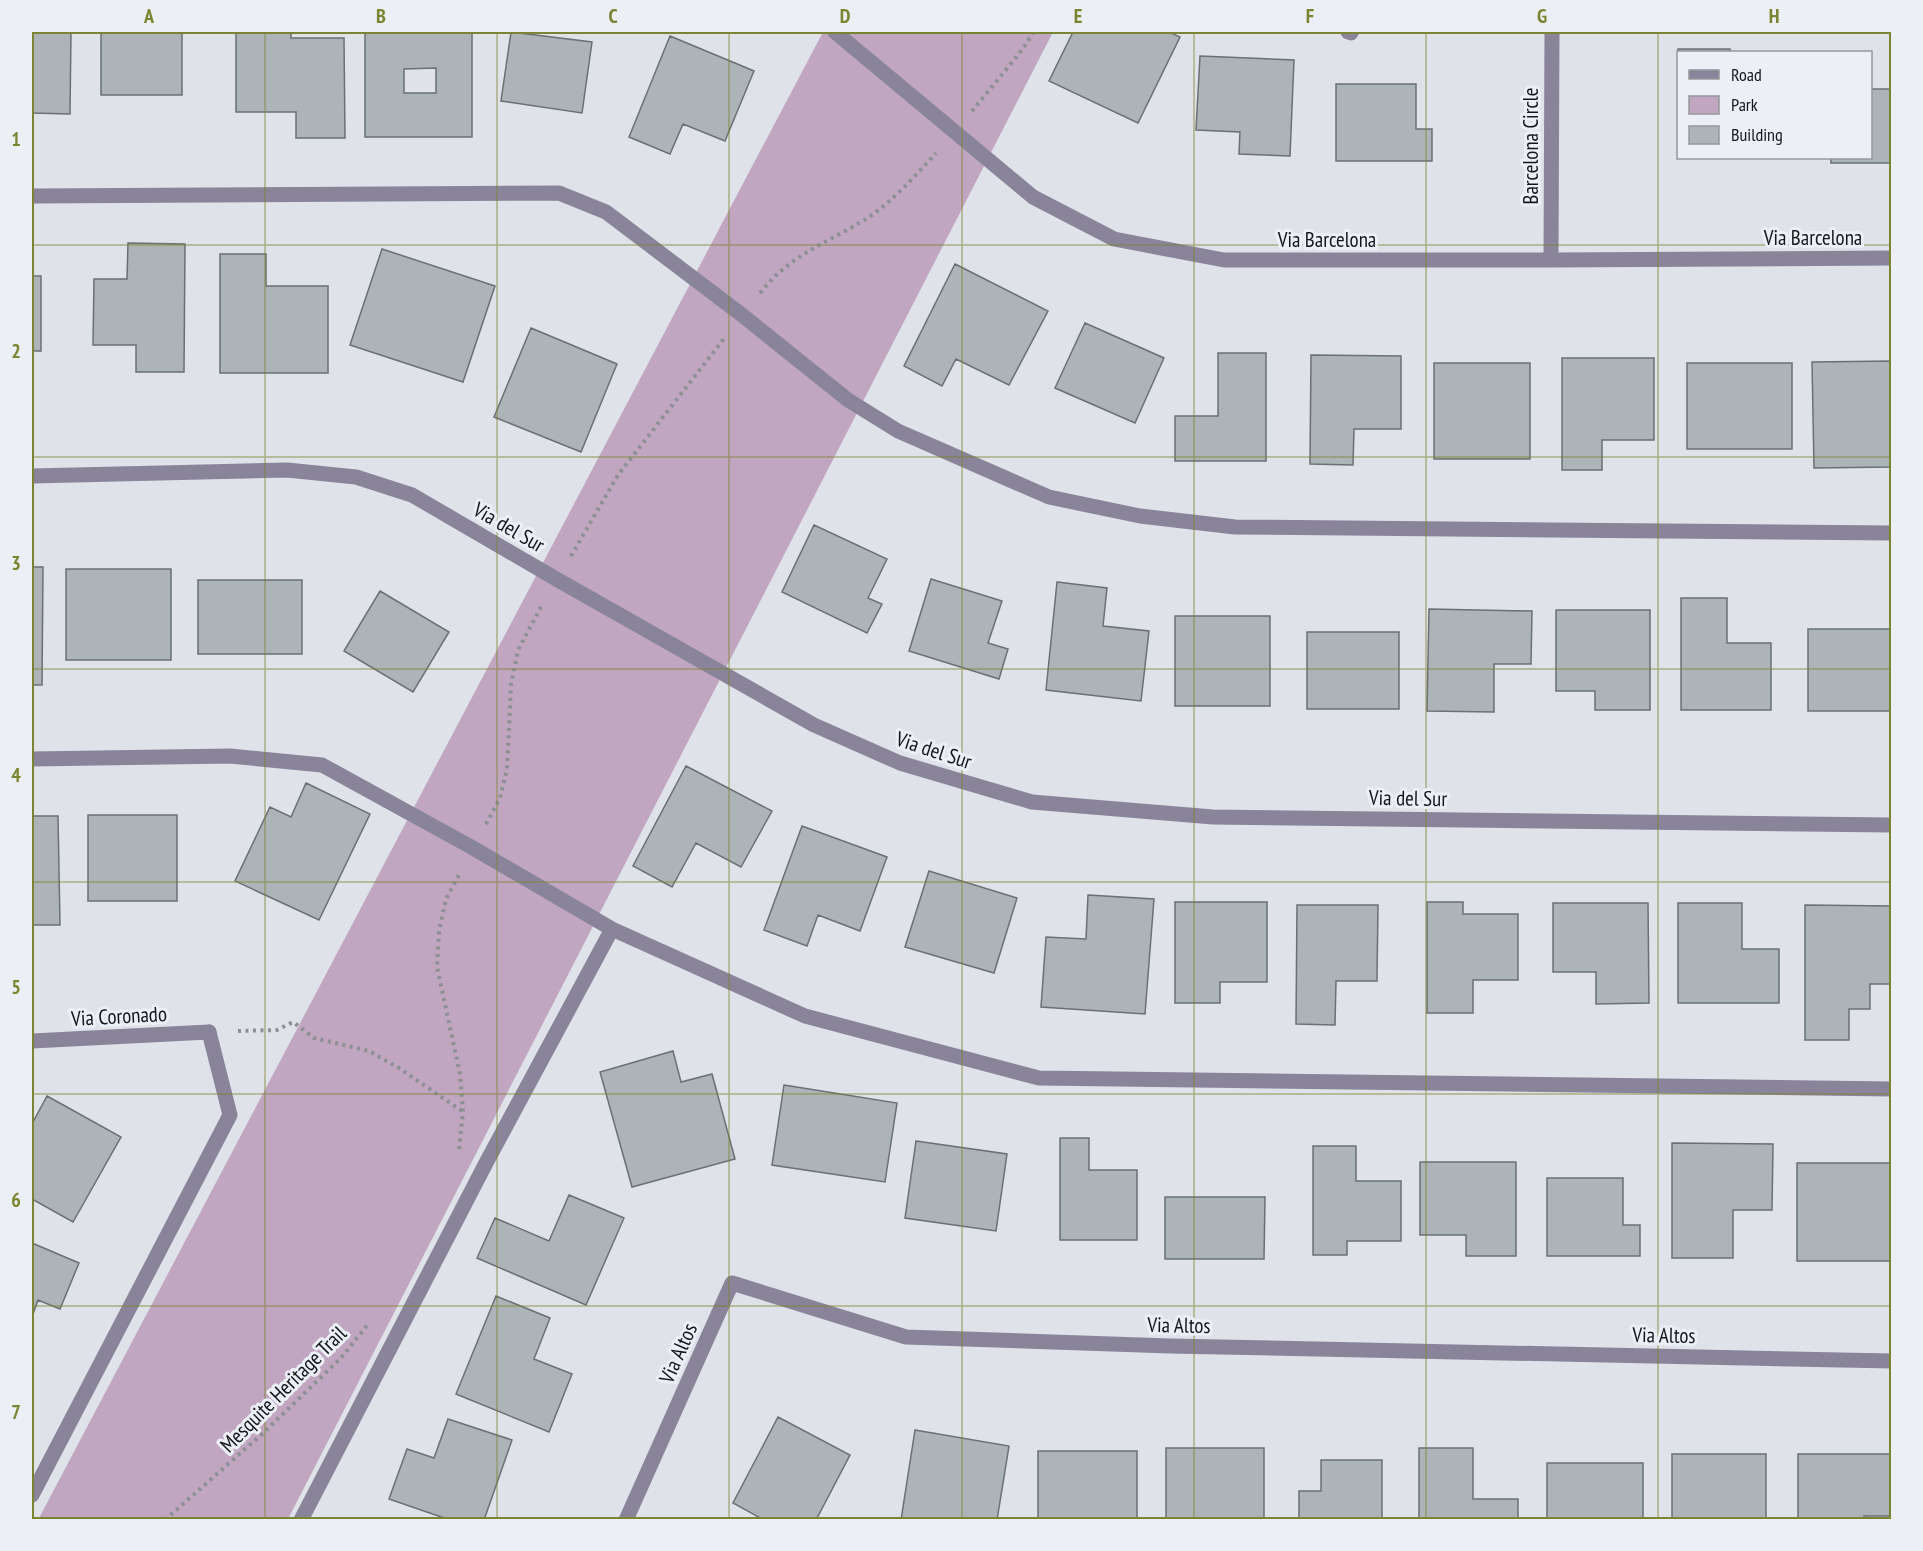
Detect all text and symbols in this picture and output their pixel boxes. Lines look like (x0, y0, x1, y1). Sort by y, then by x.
text: A (143, 3, 155, 29)
text: B (376, 3, 386, 29)
text: C (608, 3, 618, 29)
text: D (840, 3, 851, 29)
text: E (1074, 3, 1082, 29)
text: F (1306, 3, 1314, 29)
text: G (1537, 3, 1547, 29)
text: H (1769, 3, 1779, 29)
legend (1677, 51, 1872, 159)
text: Road (1731, 63, 1762, 86)
street label: Barcelona Circle (1517, 88, 1544, 204)
text: Park (1731, 93, 1758, 116)
text: Building (1731, 123, 1783, 146)
text: 1 (11, 126, 21, 152)
street label: Via Barcelona (1763, 224, 1862, 251)
street label: Via Barcelona (1277, 226, 1376, 253)
text: 2 (11, 338, 21, 364)
street label: Via del Sur (468, 495, 550, 558)
text: 3 (11, 550, 21, 576)
street label: Via del Sur (892, 725, 976, 775)
text: 4 (11, 762, 21, 788)
street label: Via del Sur (1368, 784, 1448, 812)
text: 5 (11, 974, 21, 1000)
street label: Via Coronado (69, 1000, 168, 1032)
text: 6 (11, 1187, 21, 1213)
street label: Via Altos (1146, 1311, 1211, 1339)
street label: Via Altos (652, 1319, 703, 1388)
street label: Mesquite Heritage Trail (214, 1320, 352, 1458)
street label: Via Altos (1631, 1321, 1696, 1349)
text: 7 (11, 1399, 21, 1425)

